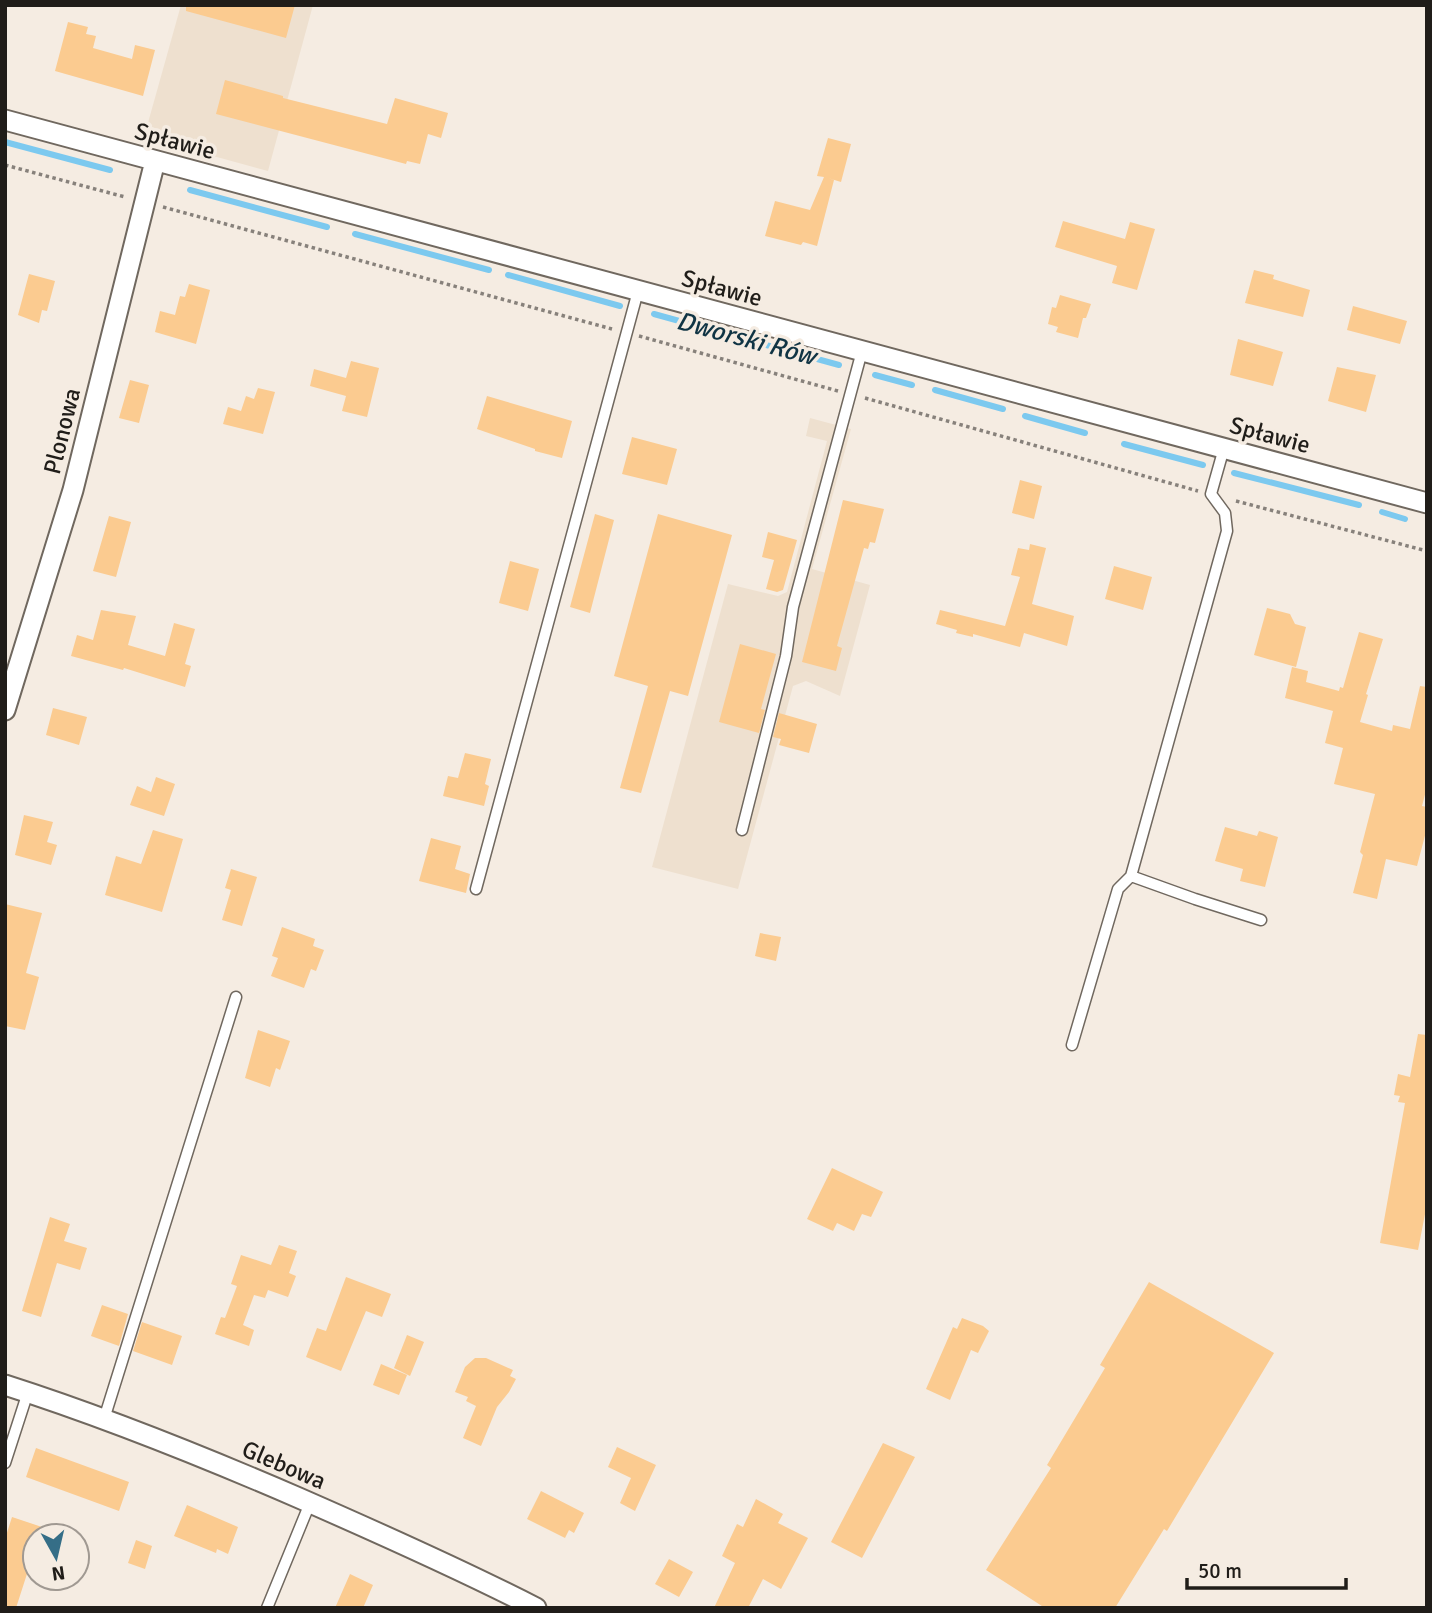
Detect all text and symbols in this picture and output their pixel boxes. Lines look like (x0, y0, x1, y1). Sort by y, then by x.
street label: Spławie (131, 116, 219, 166)
street label: Spławie (678, 263, 766, 313)
water label: Dworski Rów (673, 305, 822, 374)
street label: Plonowa (37, 385, 87, 477)
street label: Spławie (1226, 410, 1314, 460)
street label: Glebowa (237, 1434, 331, 1496)
north arrow (21, 1522, 91, 1592)
scale bar (1187, 1546, 1346, 1590)
text: 50 m (1198, 1558, 1242, 1584)
text: N (50, 1560, 66, 1586)

